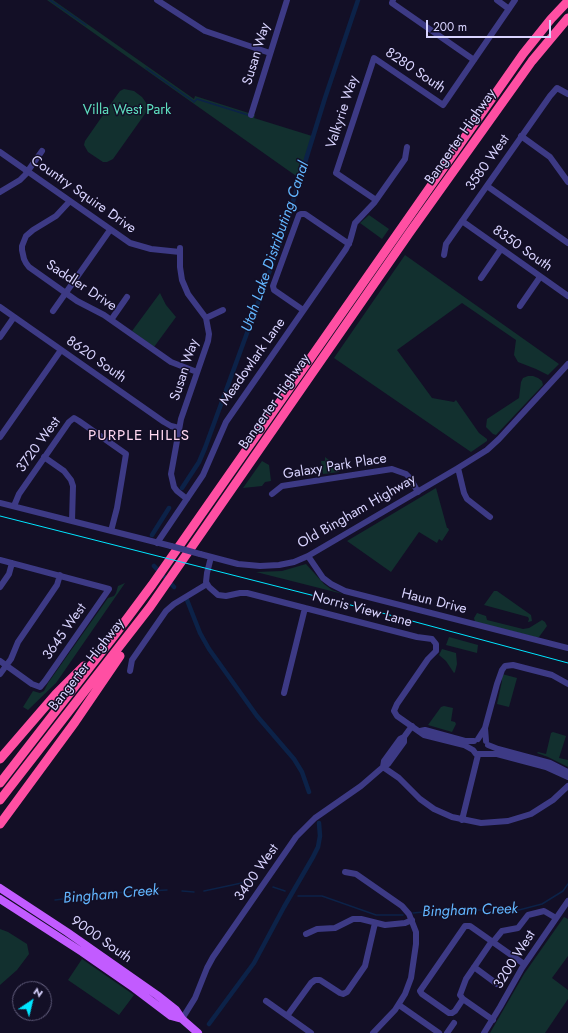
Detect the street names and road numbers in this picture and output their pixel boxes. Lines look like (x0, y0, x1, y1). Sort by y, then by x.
street label: Susan Way (240, 21, 274, 87)
street label: 8280 South (382, 45, 448, 97)
street label: Valkyrie Way (323, 74, 363, 150)
street label: Bangerter Highway (422, 86, 500, 188)
street label: 3580 West (463, 132, 513, 194)
street label: Country Squire Drive (27, 152, 139, 238)
street label: 8350 South (489, 222, 555, 276)
street label: Saddler Drive (42, 257, 120, 315)
street label: Meadowlark Lane (217, 315, 289, 409)
street label: 8620 South (63, 333, 129, 387)
street label: Susan Way (167, 337, 203, 403)
street label: Bangerter Highway (236, 351, 314, 453)
street label: 3720 West (13, 414, 65, 476)
street label: Galaxy Park Place (282, 451, 388, 483)
street label: Old Bingham Highway (295, 471, 419, 553)
street label: Haun Drive (400, 586, 468, 618)
street label: Norris View Lane (310, 589, 414, 631)
street label: 3645 West (40, 601, 90, 663)
street label: Bangerter Highway (46, 615, 128, 715)
street label: 3400 West (231, 841, 283, 905)
street label: 9000 South (67, 913, 135, 967)
street label: 3200 West (491, 928, 539, 992)

